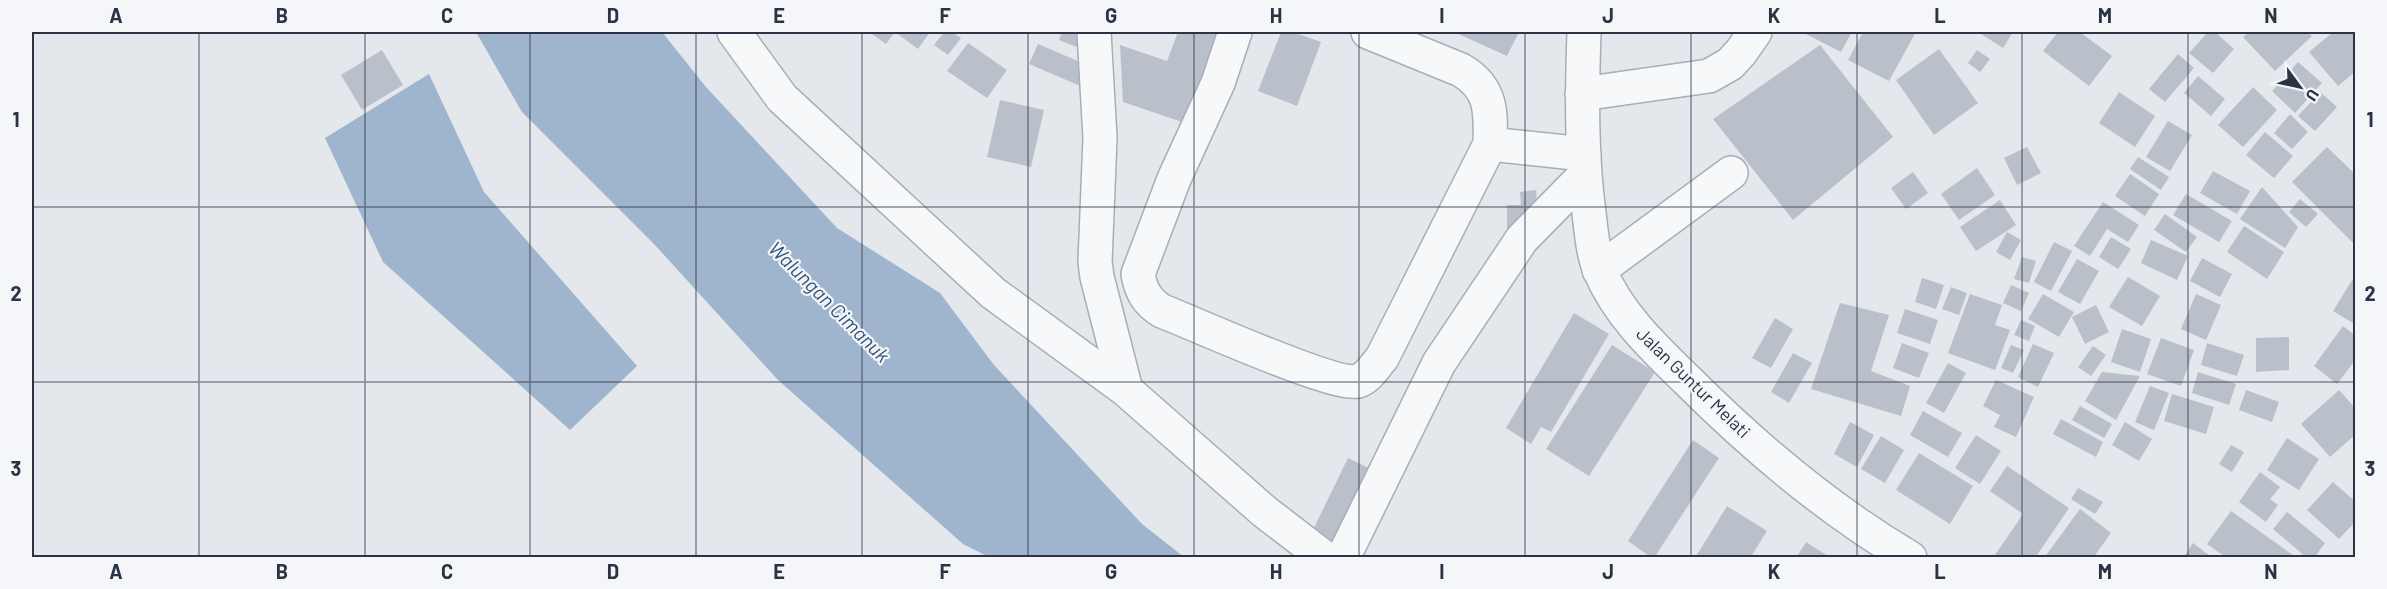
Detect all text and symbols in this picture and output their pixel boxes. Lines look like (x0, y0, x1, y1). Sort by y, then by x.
text: A (109, 3, 123, 27)
text: B (276, 3, 288, 27)
text: C (441, 3, 453, 27)
text: D (607, 3, 619, 27)
text: E (773, 3, 785, 27)
text: F (939, 3, 951, 27)
text: G (1105, 3, 1117, 27)
text: H (1270, 3, 1282, 27)
text: I (1439, 3, 1445, 27)
text: J (1602, 3, 1614, 27)
text: K (1768, 3, 1781, 27)
text: L (1934, 3, 1946, 27)
text: M (2098, 3, 2112, 27)
text: N (2264, 3, 2278, 27)
north arrow (2270, 57, 2330, 117)
text: U (2302, 86, 2324, 105)
text: 1 (12, 107, 20, 131)
text: 1 (2366, 107, 2374, 131)
water label: Walungan Cimanuk (764, 236, 895, 367)
text: 2 (10, 281, 22, 305)
text: 2 (2364, 281, 2376, 305)
street label: Jalan Guntur Melati (1632, 322, 1755, 442)
text: 3 (11, 456, 21, 480)
text: 3 (2365, 456, 2375, 480)
text: A (109, 559, 123, 583)
text: B (276, 559, 288, 583)
text: C (441, 559, 453, 583)
text: D (607, 559, 619, 583)
text: E (773, 559, 785, 583)
text: F (939, 559, 951, 583)
text: G (1105, 559, 1117, 583)
text: H (1270, 559, 1282, 583)
text: I (1439, 559, 1445, 583)
text: J (1602, 559, 1614, 583)
text: K (1768, 559, 1781, 583)
text: L (1934, 559, 1946, 583)
text: M (2098, 559, 2112, 583)
text: N (2264, 559, 2278, 583)

